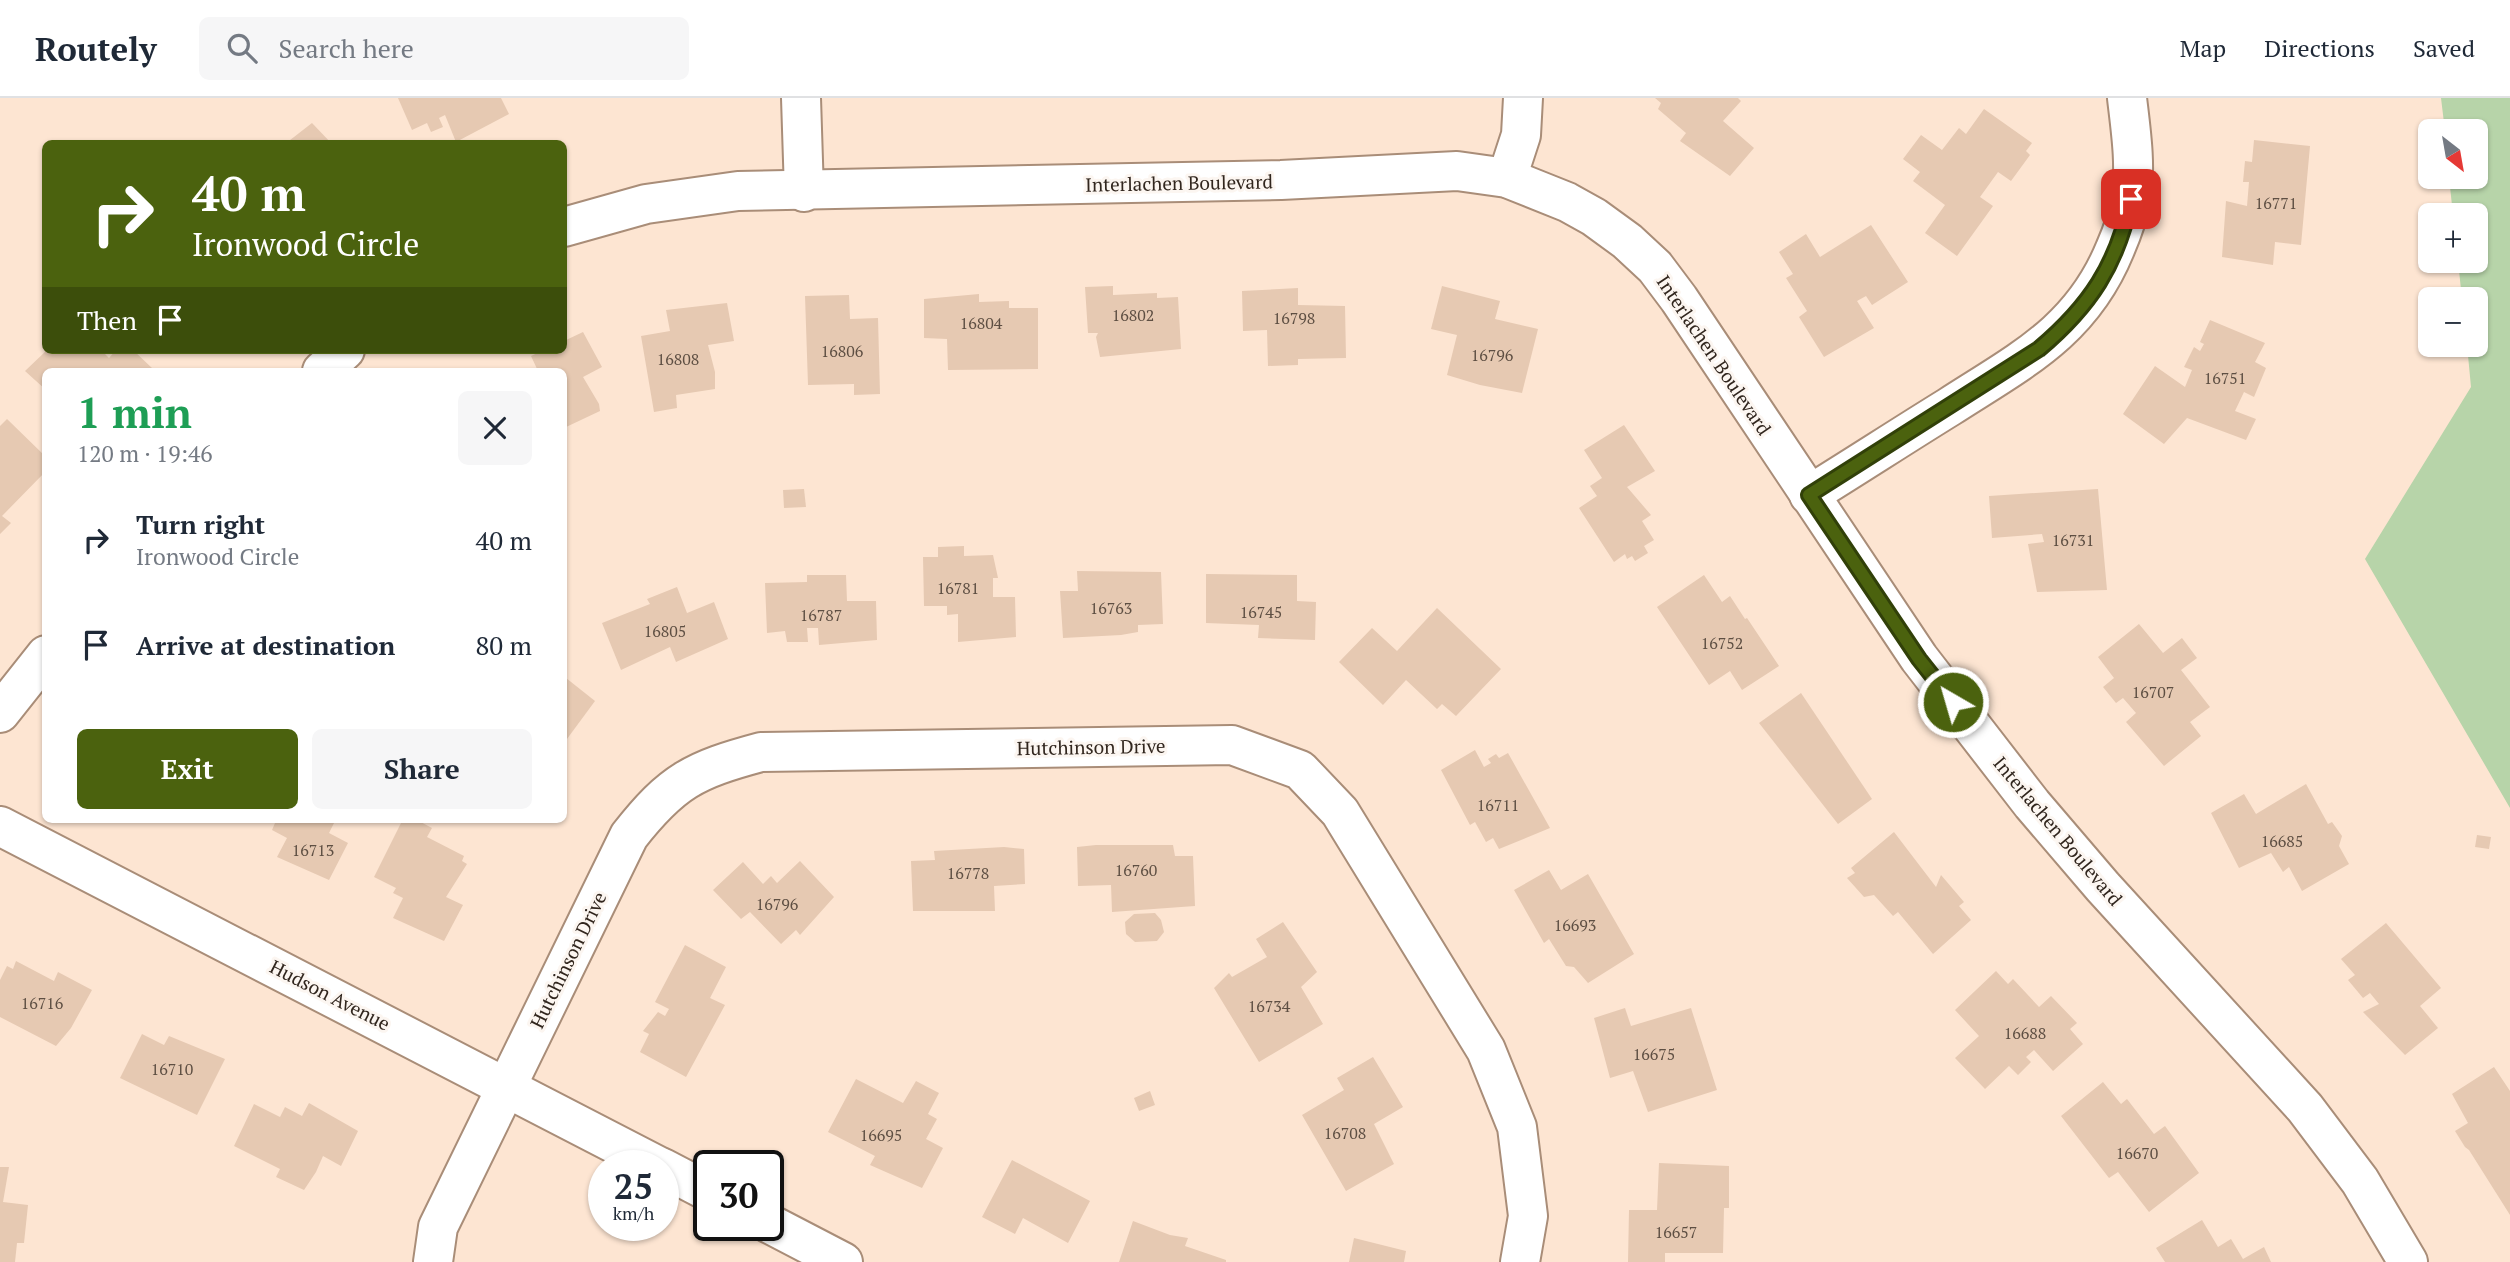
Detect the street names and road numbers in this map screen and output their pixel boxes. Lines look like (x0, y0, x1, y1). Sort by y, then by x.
street label: Interlachen Boulevard (1085, 168, 1274, 197)
street label: Interlachen Boulevard (1652, 270, 1778, 440)
street label: Hutchinson Drive (1016, 733, 1166, 760)
street label: Interlachen Boulevard (1988, 751, 2129, 911)
street label: Hutchinson Drive (524, 887, 611, 1032)
street label: Hudson Avenue (266, 954, 395, 1036)

